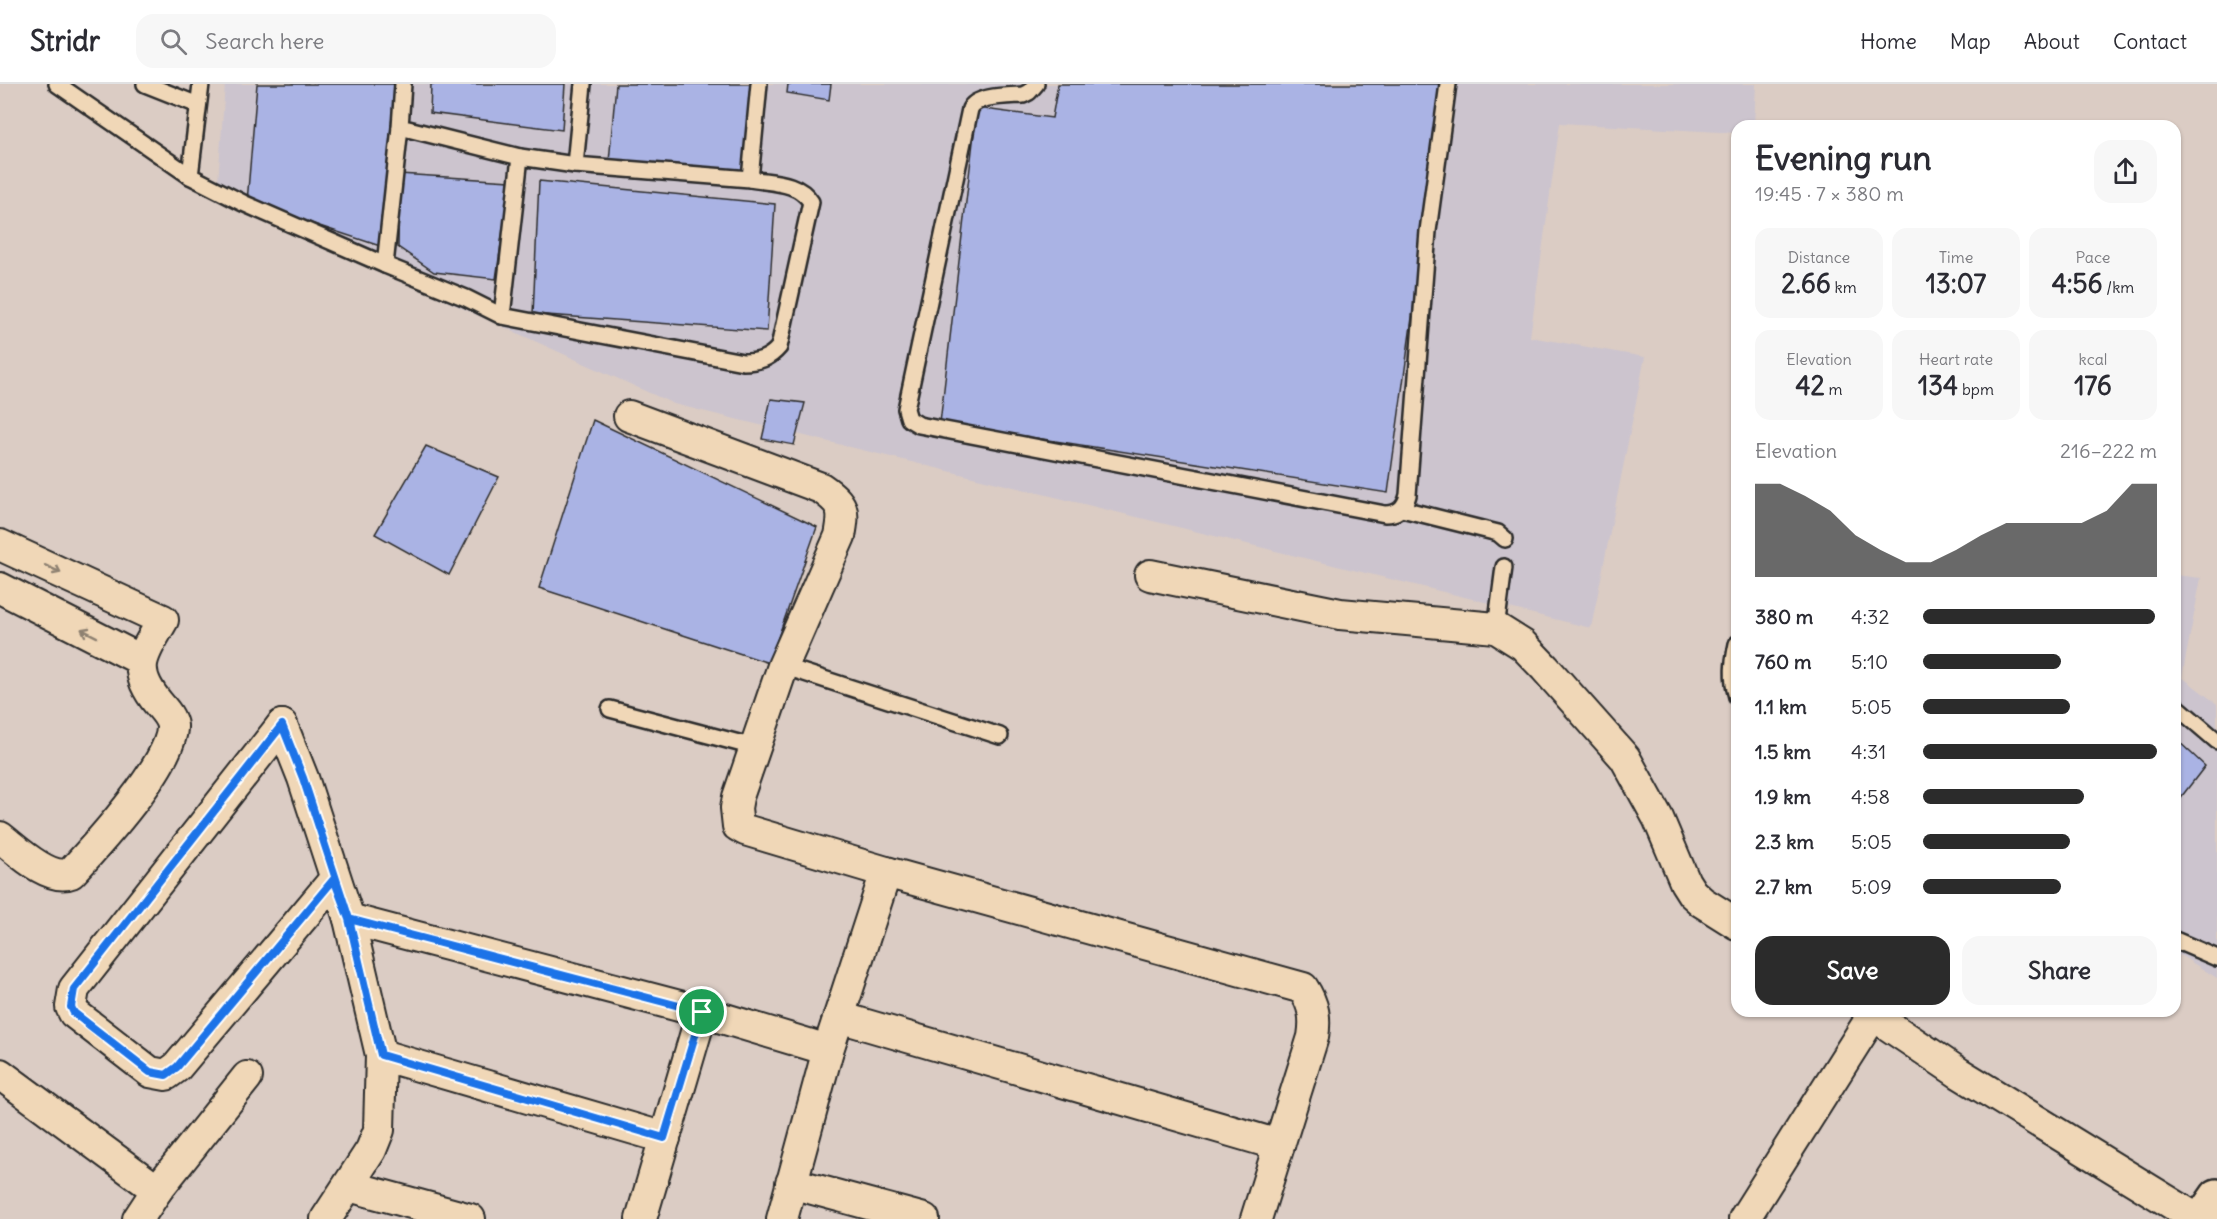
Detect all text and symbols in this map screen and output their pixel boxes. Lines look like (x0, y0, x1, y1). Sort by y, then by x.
search box (136, 14, 556, 68)
text: Stridr (30, 23, 100, 59)
icon: search (157, 25, 190, 58)
text: Search here (205, 27, 324, 55)
text: Home (1860, 28, 1917, 55)
text: Map (1950, 28, 1991, 55)
text: About (2024, 28, 2080, 55)
text: Contact (2113, 28, 2187, 55)
text: Evening run (1755, 137, 1931, 179)
button: share (2094, 140, 2157, 203)
text: 19:45 · 7 × 380 m (1755, 181, 1904, 206)
text: Distance (1788, 247, 1850, 267)
text: Time (1939, 247, 1973, 267)
text: Pace (2076, 247, 2110, 267)
text: 2.66 (1781, 267, 1831, 300)
text: 13:07 (1926, 267, 1986, 300)
text: 4:56 (2052, 267, 2103, 300)
text: km (1831, 277, 1857, 297)
text: /km (2103, 277, 2134, 297)
text: Elevation (1786, 349, 1852, 369)
text: Heart rate (1919, 349, 1993, 369)
text: kcal (2079, 349, 2107, 369)
text: 42 (1795, 369, 1825, 402)
text: 134 (1918, 369, 1958, 402)
text: 176 (2074, 369, 2112, 402)
text: m (1825, 379, 1843, 399)
text: bpm (1958, 379, 1994, 399)
text: Elevation (1755, 438, 1837, 463)
text: 216–222 m (2060, 438, 2157, 463)
one-way arrow (44, 564, 62, 576)
text: 380 m (1755, 604, 1813, 629)
text: 4:32 (1851, 604, 1889, 629)
one-way arrow (80, 627, 98, 638)
text: 760 m (1755, 649, 1812, 674)
text: 5:10 (1851, 649, 1888, 674)
text: 1.1 km (1755, 694, 1807, 719)
text: 5:05 (1851, 694, 1892, 719)
text: 1.5 km (1755, 739, 1811, 764)
text: 4:31 (1851, 739, 1886, 764)
text: 1.9 km (1755, 784, 1811, 809)
text: 4:58 (1851, 784, 1890, 809)
text: 2.3 km (1755, 829, 1814, 854)
text: 5:05 (1851, 829, 1892, 854)
text: 2.7 km (1755, 874, 1812, 899)
text: 5:09 (1851, 874, 1892, 899)
button: Save (1755, 936, 1950, 1005)
button: Share (1962, 936, 2157, 1005)
pin (676, 986, 727, 1037)
icon: arrive (685, 995, 718, 1028)

